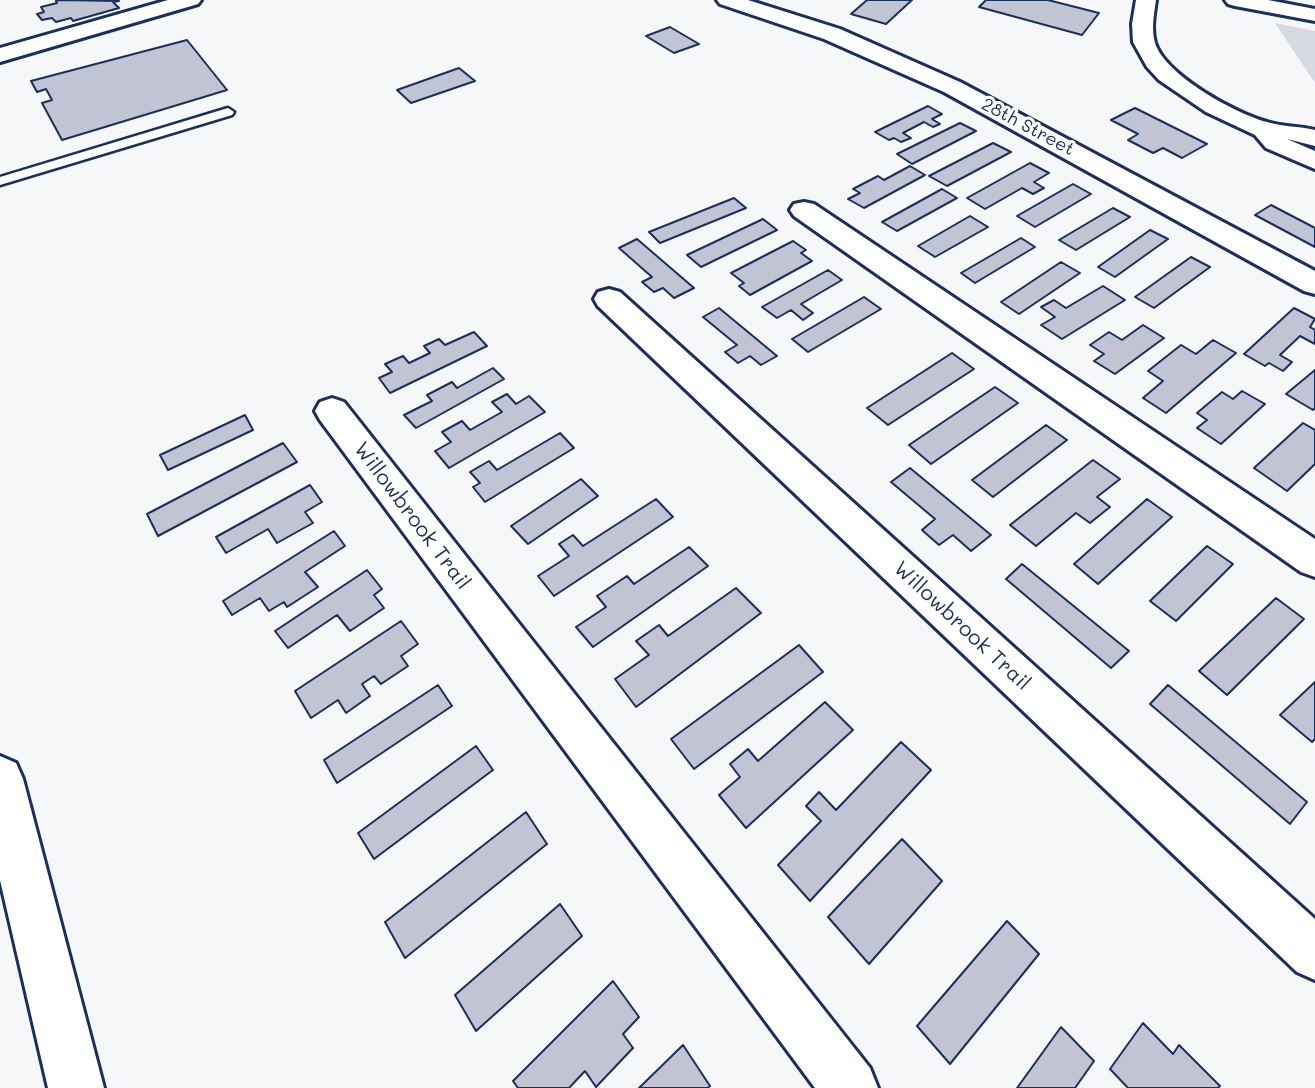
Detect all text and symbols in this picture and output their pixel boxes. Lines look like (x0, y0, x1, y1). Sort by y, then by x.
street label: 28th Street (978, 94, 1078, 160)
street label: Willowbrook Trail (348, 437, 476, 595)
street label: Willowbrook Trail (888, 556, 1036, 696)

